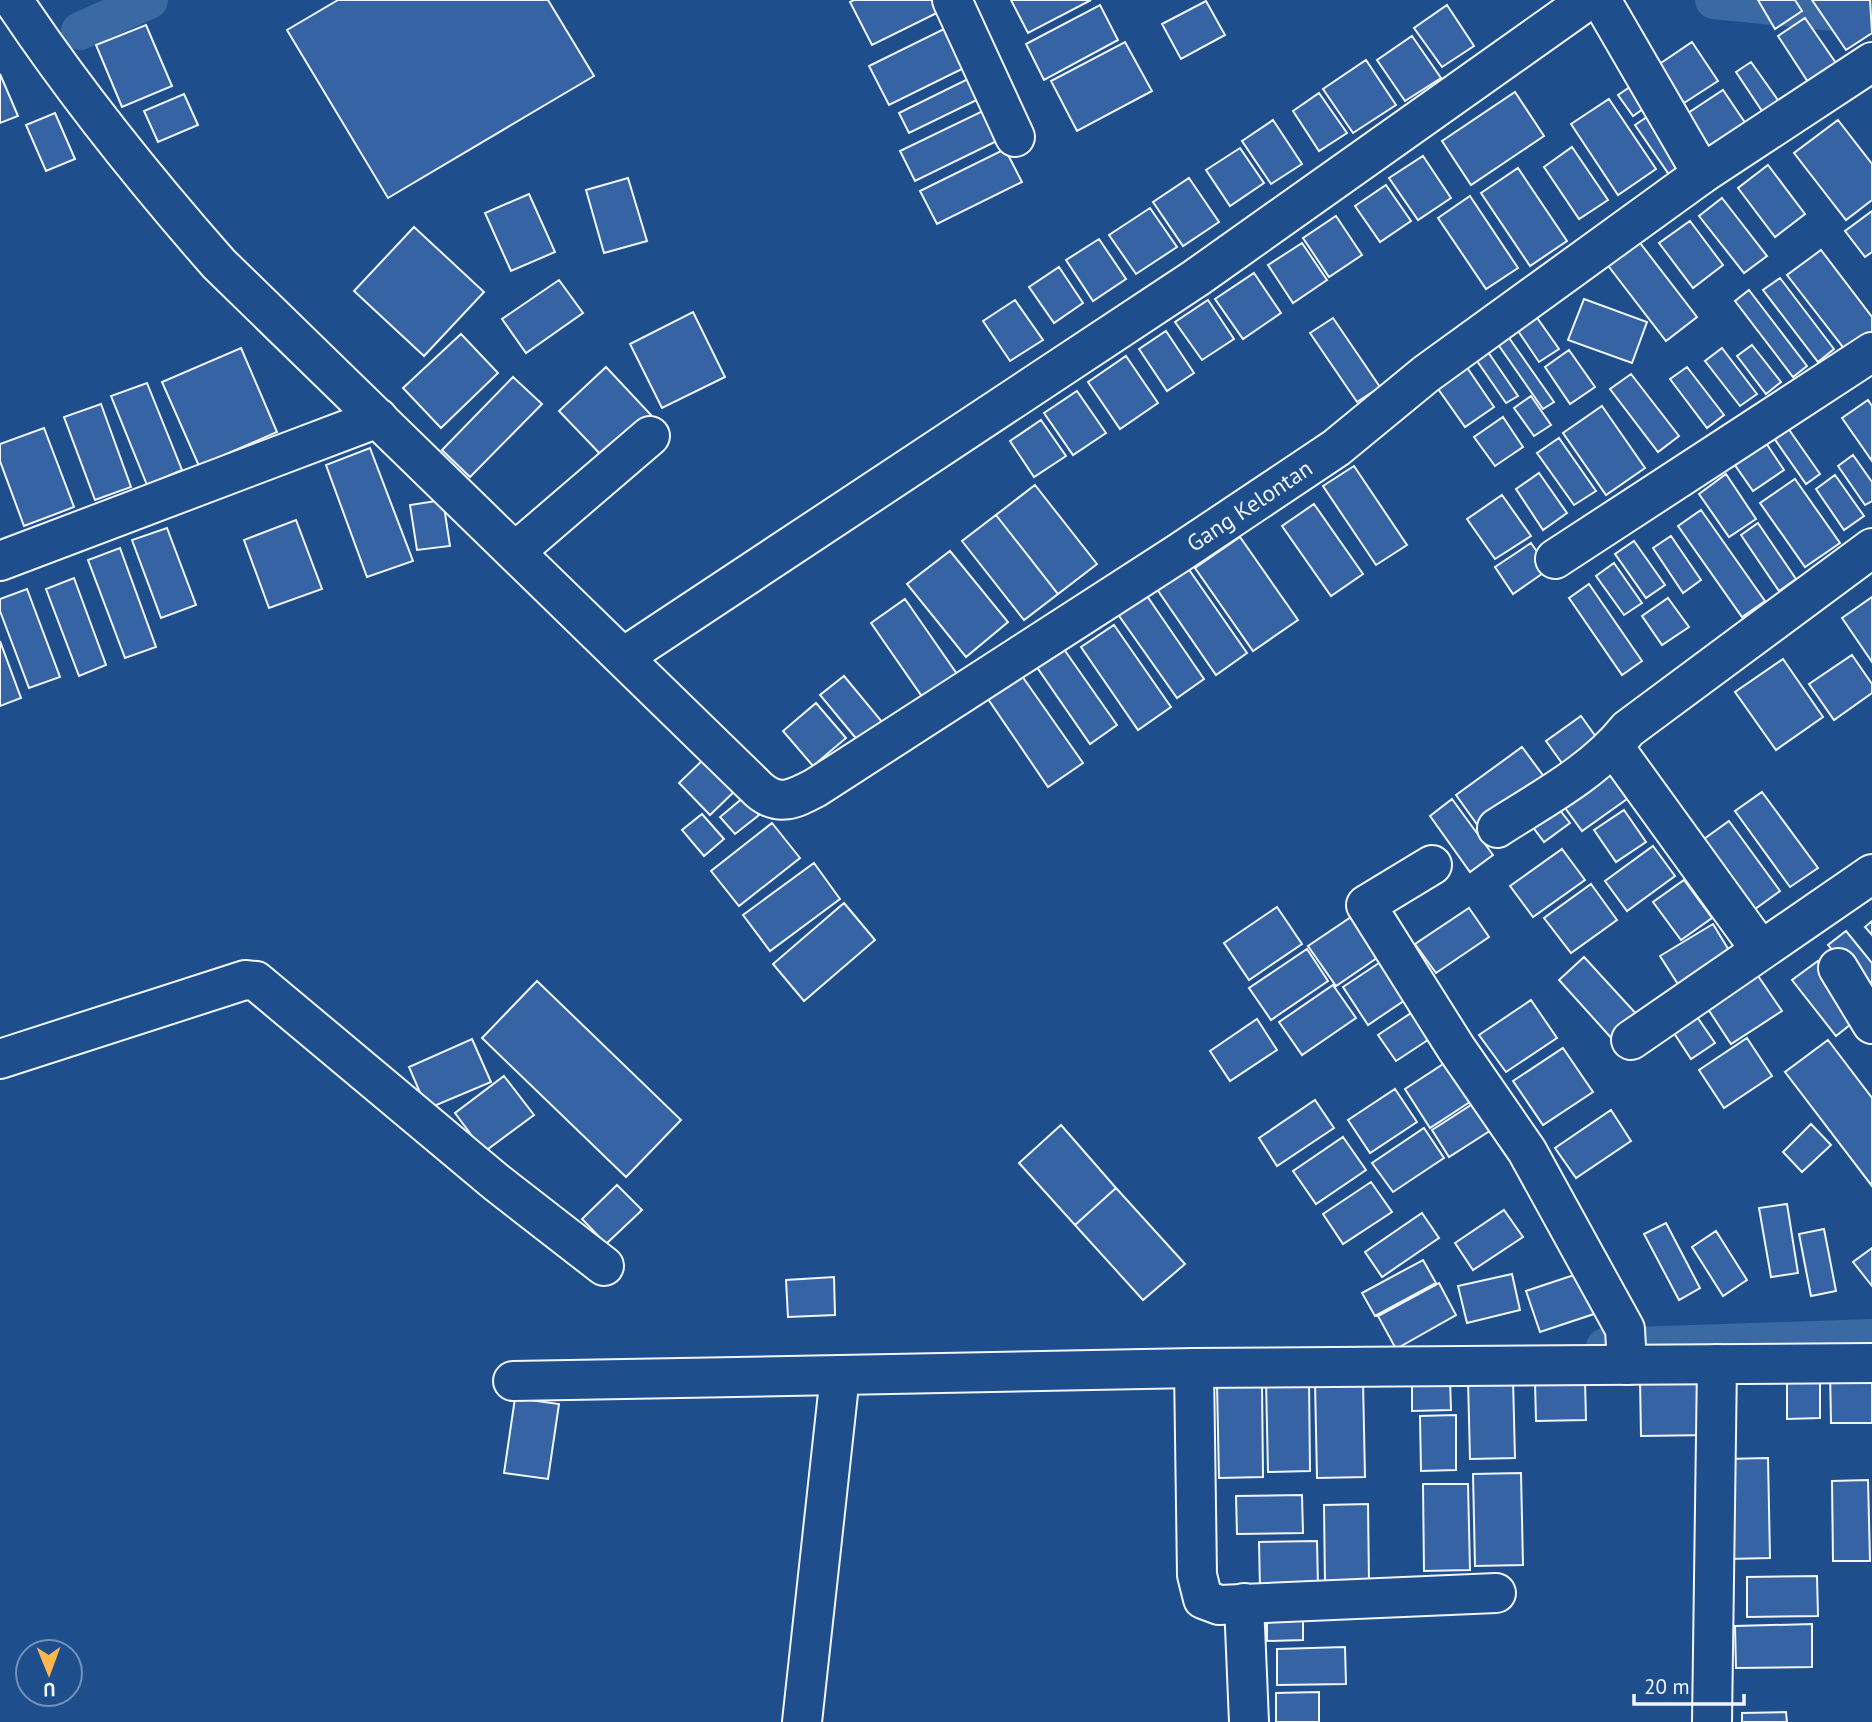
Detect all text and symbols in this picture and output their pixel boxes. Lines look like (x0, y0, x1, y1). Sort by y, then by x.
street label: Gang Kelontan (1181, 453, 1318, 558)
north arrow (14, 1638, 84, 1708)
scale bar (1634, 1662, 1744, 1706)
text: 20 m (1644, 1673, 1690, 1700)
text: U (43, 1678, 55, 1702)

